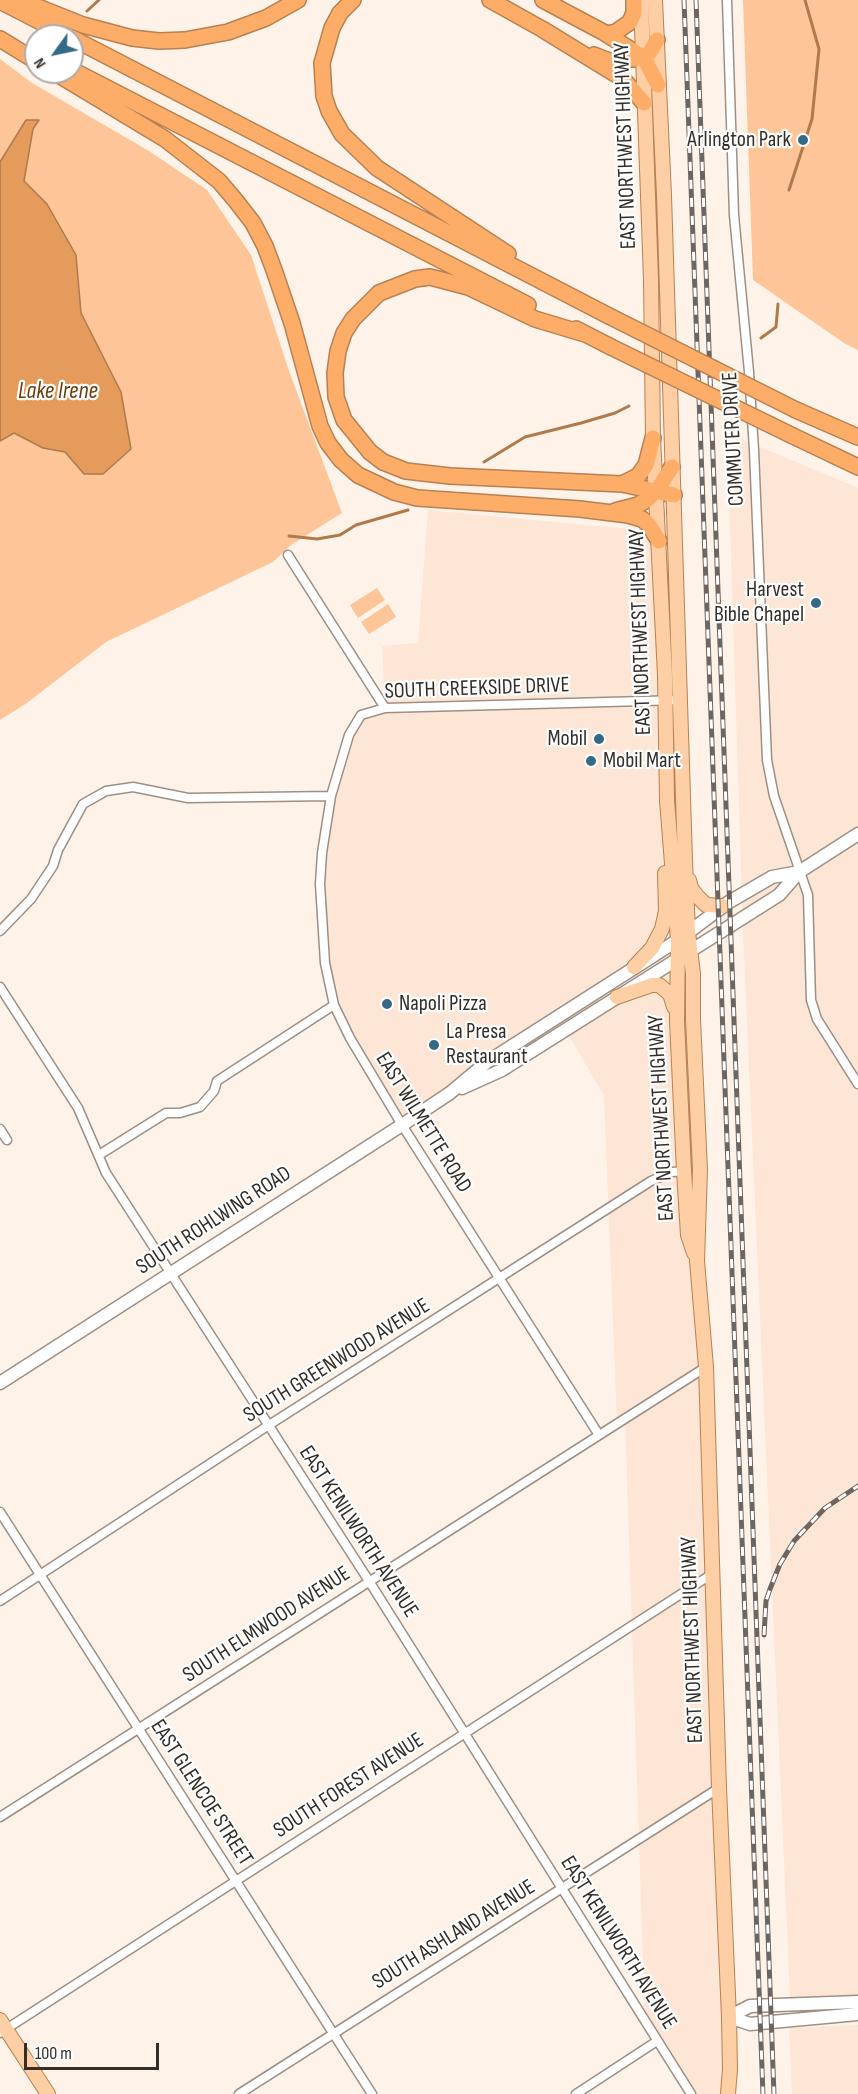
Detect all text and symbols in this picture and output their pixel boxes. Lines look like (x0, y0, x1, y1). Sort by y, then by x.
north arrow (24, 24, 84, 84)
street label: EAST NORTHWEST HIGHWAY (609, 42, 643, 250)
text: N (30, 54, 50, 72)
place label: Arlington Park (687, 127, 791, 153)
marker: Arlington Park (796, 133, 810, 147)
street label: COMMUTER DRIVE (717, 371, 751, 507)
water label: Lake Irene (18, 378, 98, 406)
street label: EAST NORTHWEST HIGHWAY (624, 528, 658, 736)
place label: Harvest Bible Chapel (714, 577, 804, 628)
marker: Harvest Bible Chapel (809, 596, 823, 610)
street label: SOUTH CREEKSIDE DRIVE (384, 673, 570, 705)
place label: Mobil (547, 726, 587, 752)
marker: Mobil (592, 732, 606, 746)
place label: Mobil Mart (603, 748, 681, 774)
marker: Mobil Mart (584, 754, 598, 768)
place label: Napoli Pizza (399, 991, 487, 1017)
marker: Napoli Pizza (380, 997, 394, 1011)
street label: EAST NORTHWEST HIGHWAY (643, 1014, 681, 1222)
place label: La Presa Restaurant (446, 1019, 528, 1070)
marker: La Presa Restaurant (427, 1038, 441, 1052)
street label: EAST WILMETTE ROAD (369, 1048, 477, 1198)
street label: SOUTH ROHLWING ROAD (132, 1161, 296, 1281)
street label: SOUTH GREENWOOD AVENUE (239, 1293, 435, 1429)
street label: EAST KENILWORTH AVENUE (293, 1441, 423, 1623)
street label: EAST NORTHWEST HIGHWAY (676, 1536, 710, 1744)
street label: SOUTH ELMWOOD AVENUE (178, 1561, 356, 1689)
street label: EAST GLENCOE STREET (144, 1715, 258, 1871)
street label: SOUTH FOREST AVENUE (269, 1728, 429, 1844)
street label: EAST KENILWORTH AVENUE (554, 1851, 682, 2035)
street label: SOUTH ASHLAND AVENUE (368, 1874, 540, 1996)
scale bar (27, 2031, 162, 2069)
text: 100 m (35, 2043, 72, 2064)

